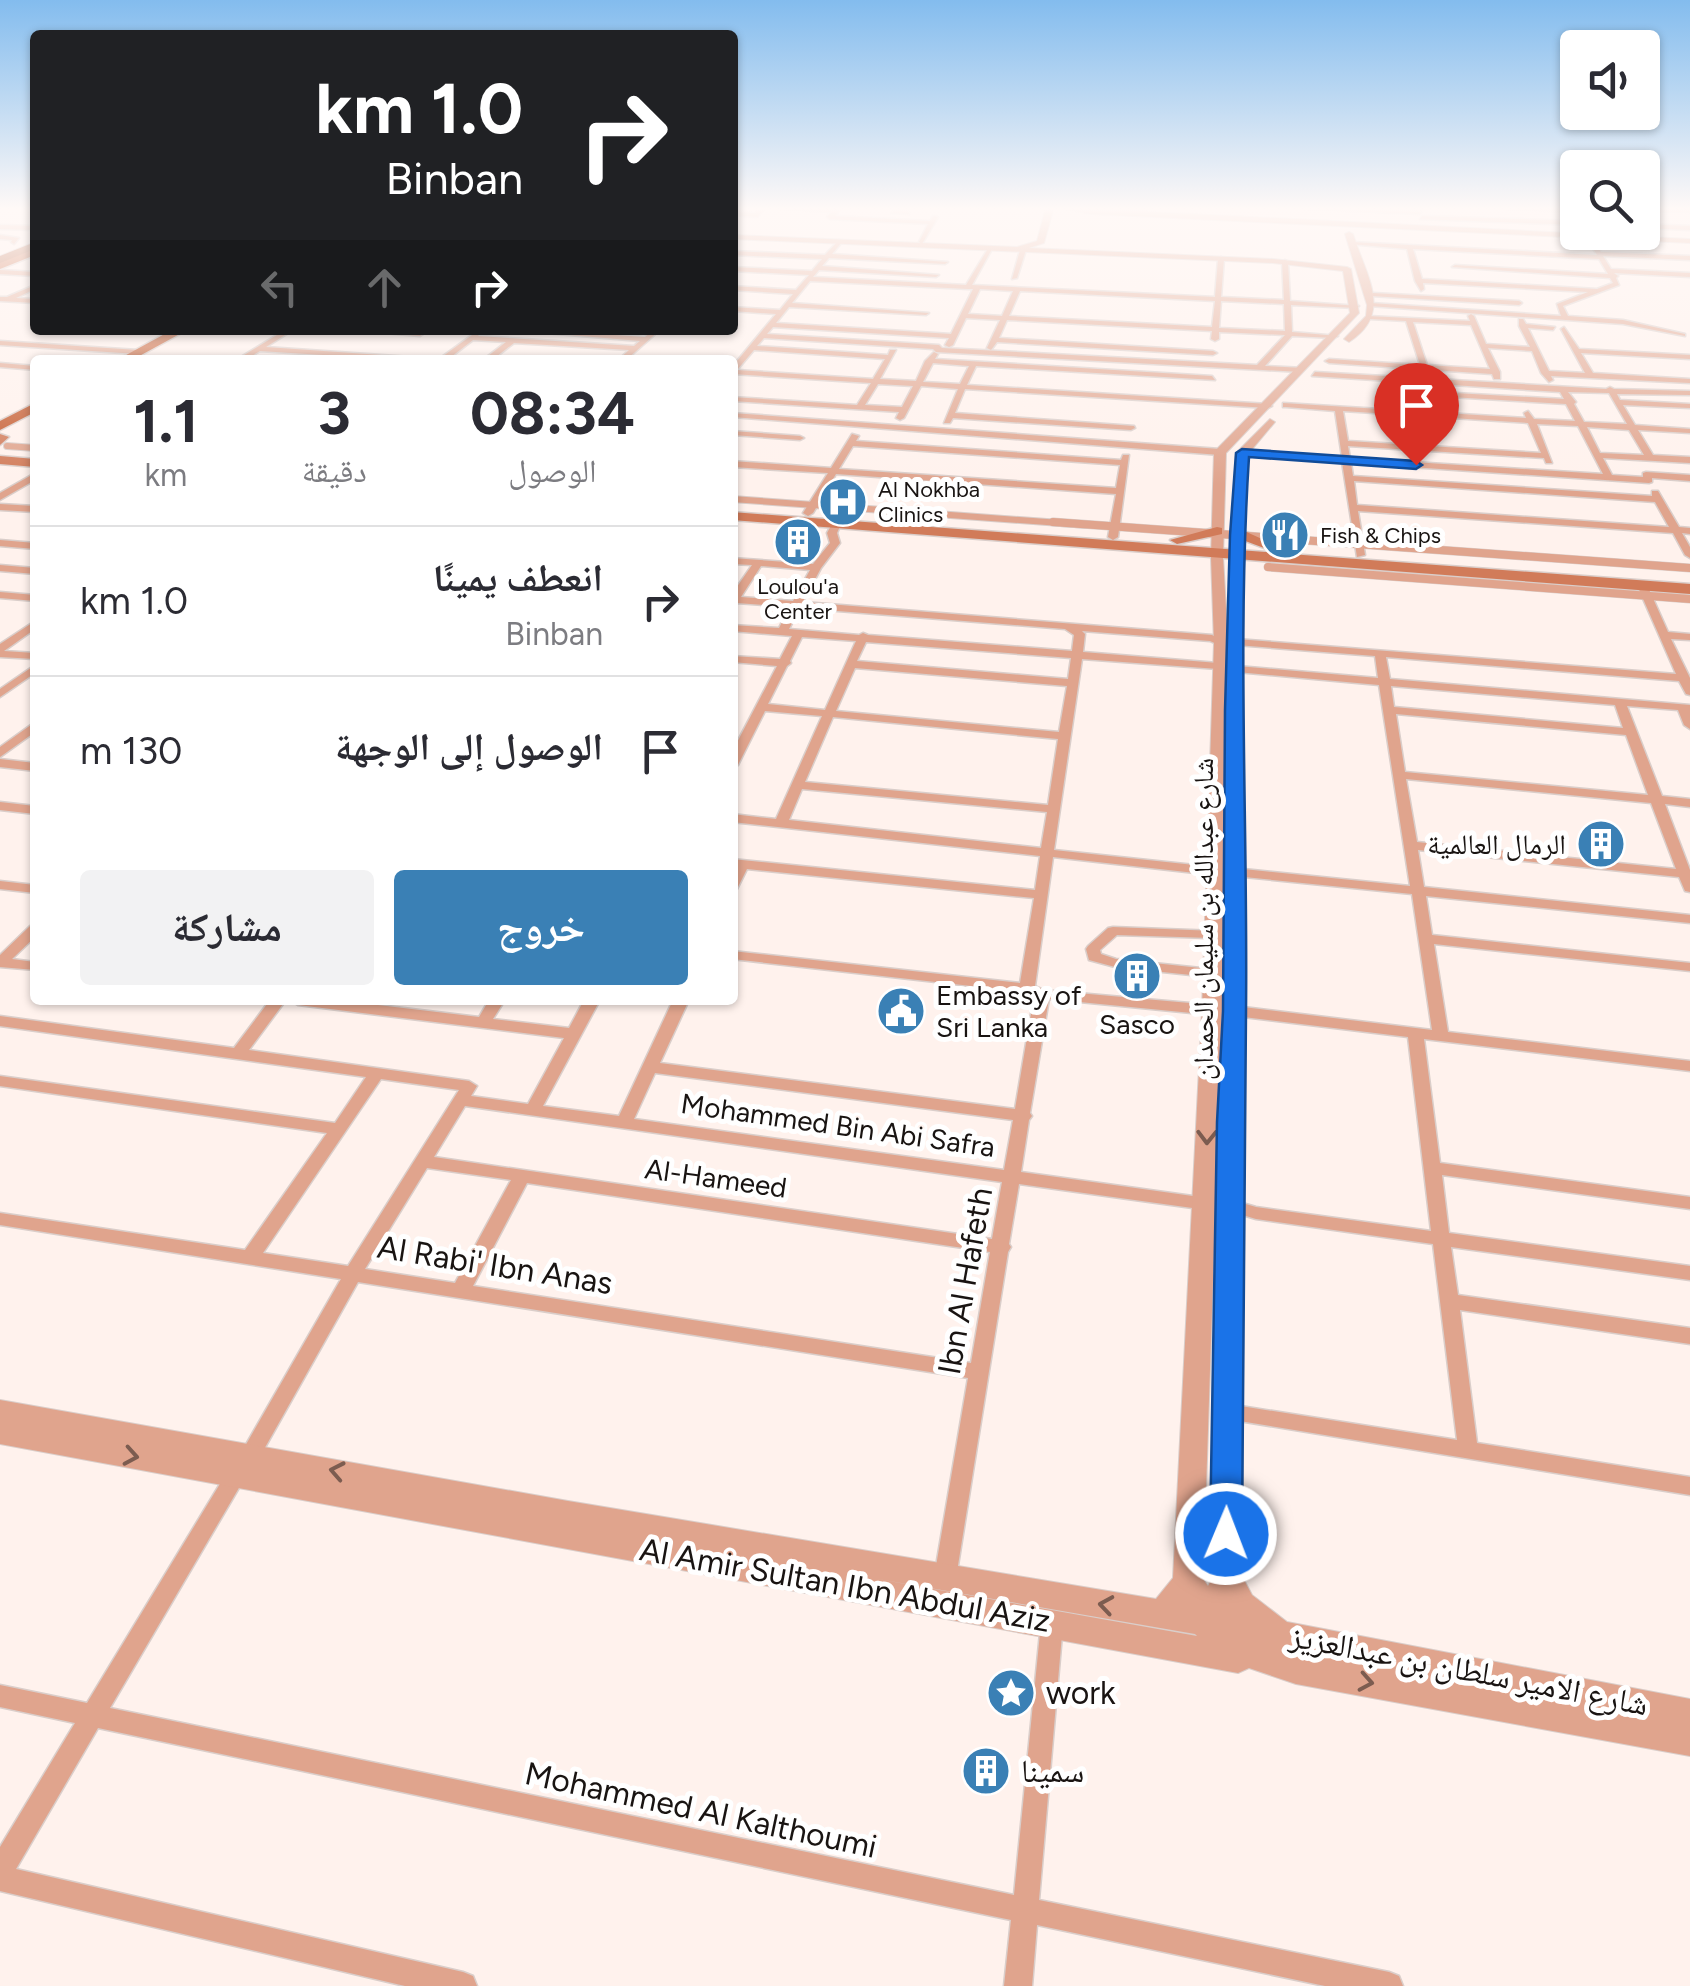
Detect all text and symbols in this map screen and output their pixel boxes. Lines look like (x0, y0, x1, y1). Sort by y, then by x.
map controls (1560, 30, 1660, 250)
button: sound (1560, 30, 1660, 130)
text: 1.0 km (315, 66, 523, 151)
icon: right (558, 70, 688, 200)
button: search (1560, 150, 1660, 250)
text: Binban (386, 151, 523, 205)
icon: left (252, 260, 307, 315)
icon: ahead (357, 260, 412, 315)
icon: right (462, 260, 517, 315)
pin (1374, 363, 1459, 466)
text: 3 (318, 377, 351, 449)
text: 08:34 (470, 377, 635, 449)
icon: arrive (1389, 378, 1444, 433)
text: 1.1 (133, 385, 199, 457)
text: دقيقة (302, 452, 367, 490)
text: الوصول (508, 452, 597, 490)
text: km (145, 456, 187, 494)
hospital icon: Al Nokhba Clinics (817, 476, 869, 528)
place label: Al Nokhba Clinics (878, 476, 980, 528)
restaurant icon: Fish & Chips (1259, 509, 1311, 561)
building icon: Loulou'a Center (772, 516, 824, 568)
place label: Fish & Chips (1320, 522, 1441, 549)
text: انعطف يمينًا (433, 555, 603, 601)
place label: Loulou'a Center (757, 573, 839, 625)
icon: right (633, 574, 688, 629)
text: 1.0 km (80, 578, 188, 624)
text: Binban (505, 615, 603, 653)
text: الوصول إلى الوجهة (335, 724, 603, 770)
icon: arrive (633, 724, 688, 779)
text: 130 m (80, 728, 182, 774)
street label: شارع عبدالله بن سليمان الحمدان (1186, 758, 1221, 1080)
building icon: الرمال العالمية (1575, 818, 1627, 870)
place label: الرمال العالمية (1427, 827, 1566, 861)
button: مشاركة (80, 870, 374, 985)
button: خروج (394, 870, 688, 985)
building icon: Sasco (1111, 950, 1163, 1002)
place label: Embassy of Sri Lanka (936, 978, 1082, 1044)
public building icon: Embassy of Sri Lanka (875, 985, 927, 1037)
place label: Sasco (1099, 1007, 1175, 1041)
street label: Mohammed Bin Abi Safra (679, 1086, 997, 1164)
one-way arrow (1196, 1130, 1217, 1146)
street label: Al-Hameed (643, 1151, 789, 1205)
street label: Ibn Al Hafeth (930, 1184, 1000, 1378)
street label: Al Rabi' Ibn Anas (375, 1228, 615, 1302)
one-way arrow (122, 1445, 139, 1466)
one-way arrow (329, 1462, 346, 1483)
position arrow (1174, 1482, 1278, 1586)
street label: Al Amir Sultan Ibn Abdul Aziz (637, 1530, 1053, 1640)
one-way arrow (1098, 1595, 1114, 1616)
street label: شارع الامير سلطان بن عبدالعزيز (1285, 1616, 1651, 1724)
place icon: work (985, 1667, 1037, 1719)
one-way arrow (1358, 1671, 1374, 1692)
place label: work (1046, 1674, 1116, 1712)
building icon: سمينا (960, 1745, 1012, 1797)
place label: سمينا (1021, 1752, 1084, 1790)
street label: Mohammed Al Kalthoumi (522, 1754, 880, 1866)

